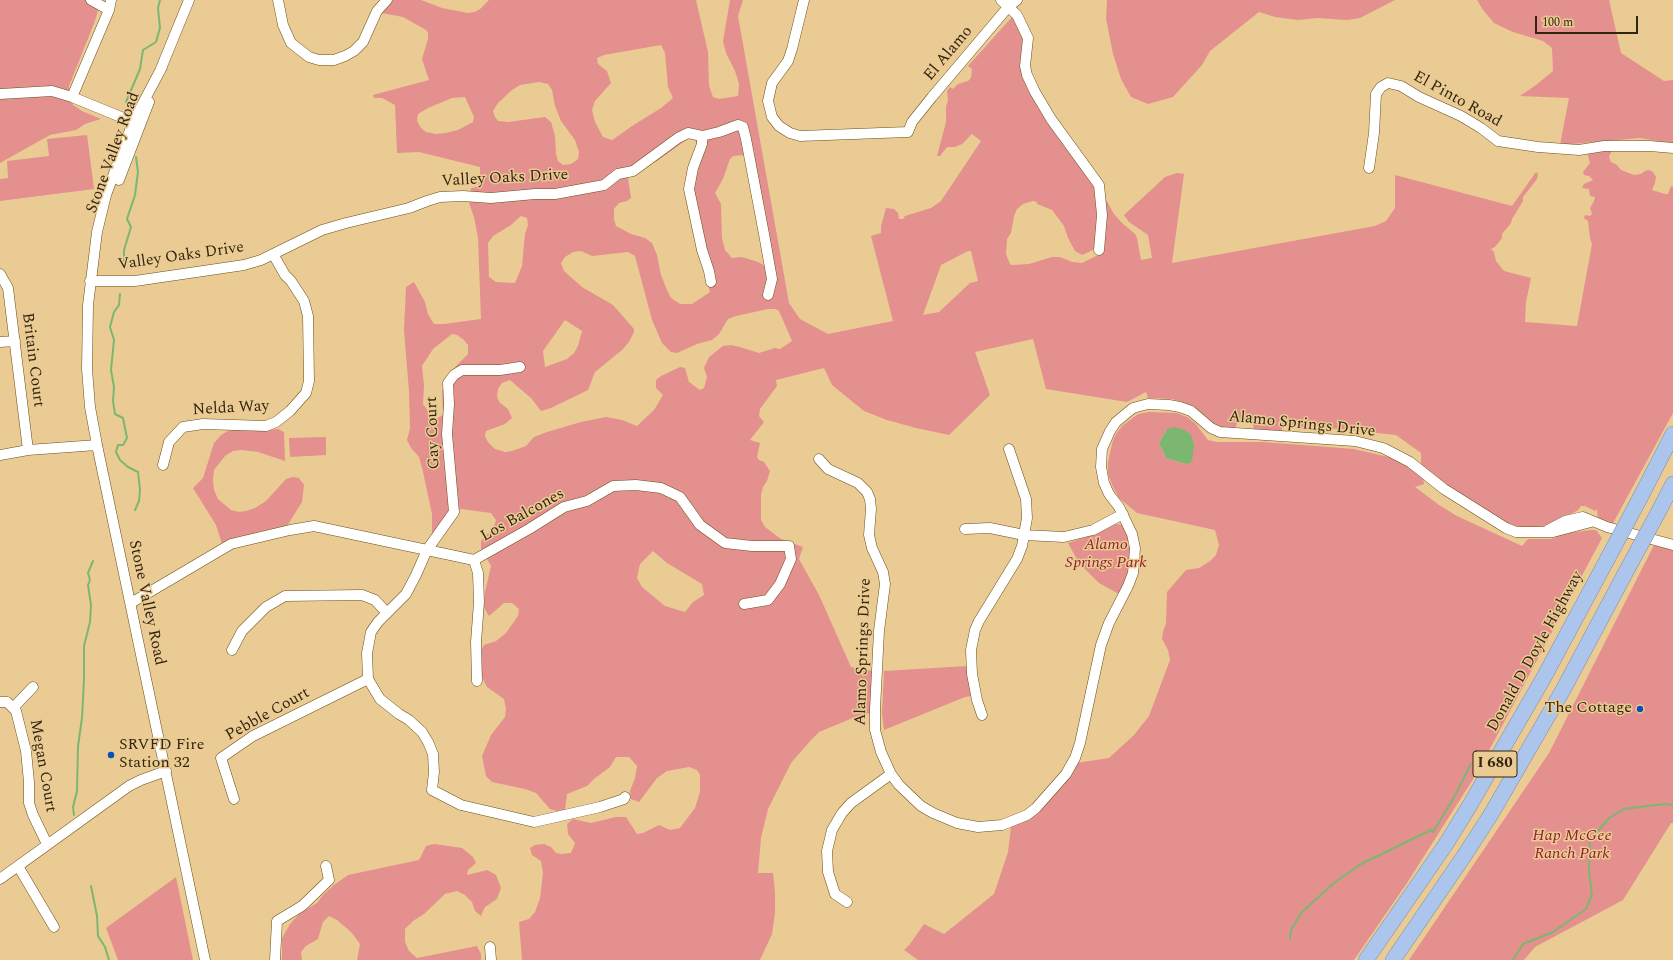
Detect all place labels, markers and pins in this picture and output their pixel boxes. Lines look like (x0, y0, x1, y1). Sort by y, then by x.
place label: The Cottage (1545, 699, 1632, 719)
marker: The Cottage (1635, 704, 1645, 714)
place label: SRVFD Fire Station 32 (119, 736, 204, 774)
marker: SRVFD Fire Station 32 (106, 750, 116, 760)

